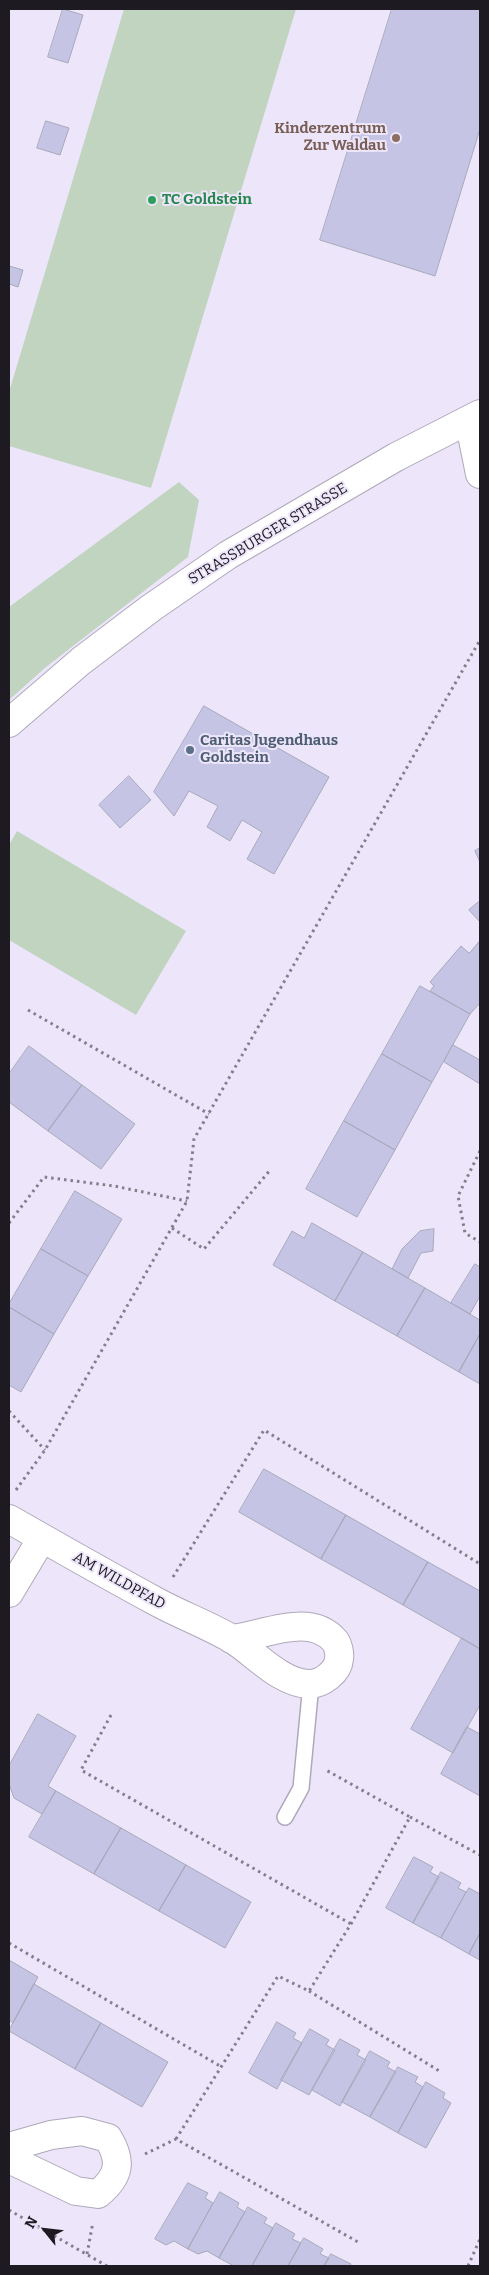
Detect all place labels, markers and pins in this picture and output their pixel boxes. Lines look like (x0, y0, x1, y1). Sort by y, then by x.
place label: Kinderzentrum Zur Waldau (274, 120, 386, 155)
marker: Kinderzentrum Zur Waldau (390, 132, 402, 144)
place label: TC Goldstein (162, 191, 252, 209)
marker: TC Goldstein (146, 194, 158, 206)
place label: Caritas Jugendhaus Goldstein (200, 732, 338, 767)
marker: Caritas Jugendhaus Goldstein (184, 744, 196, 756)

